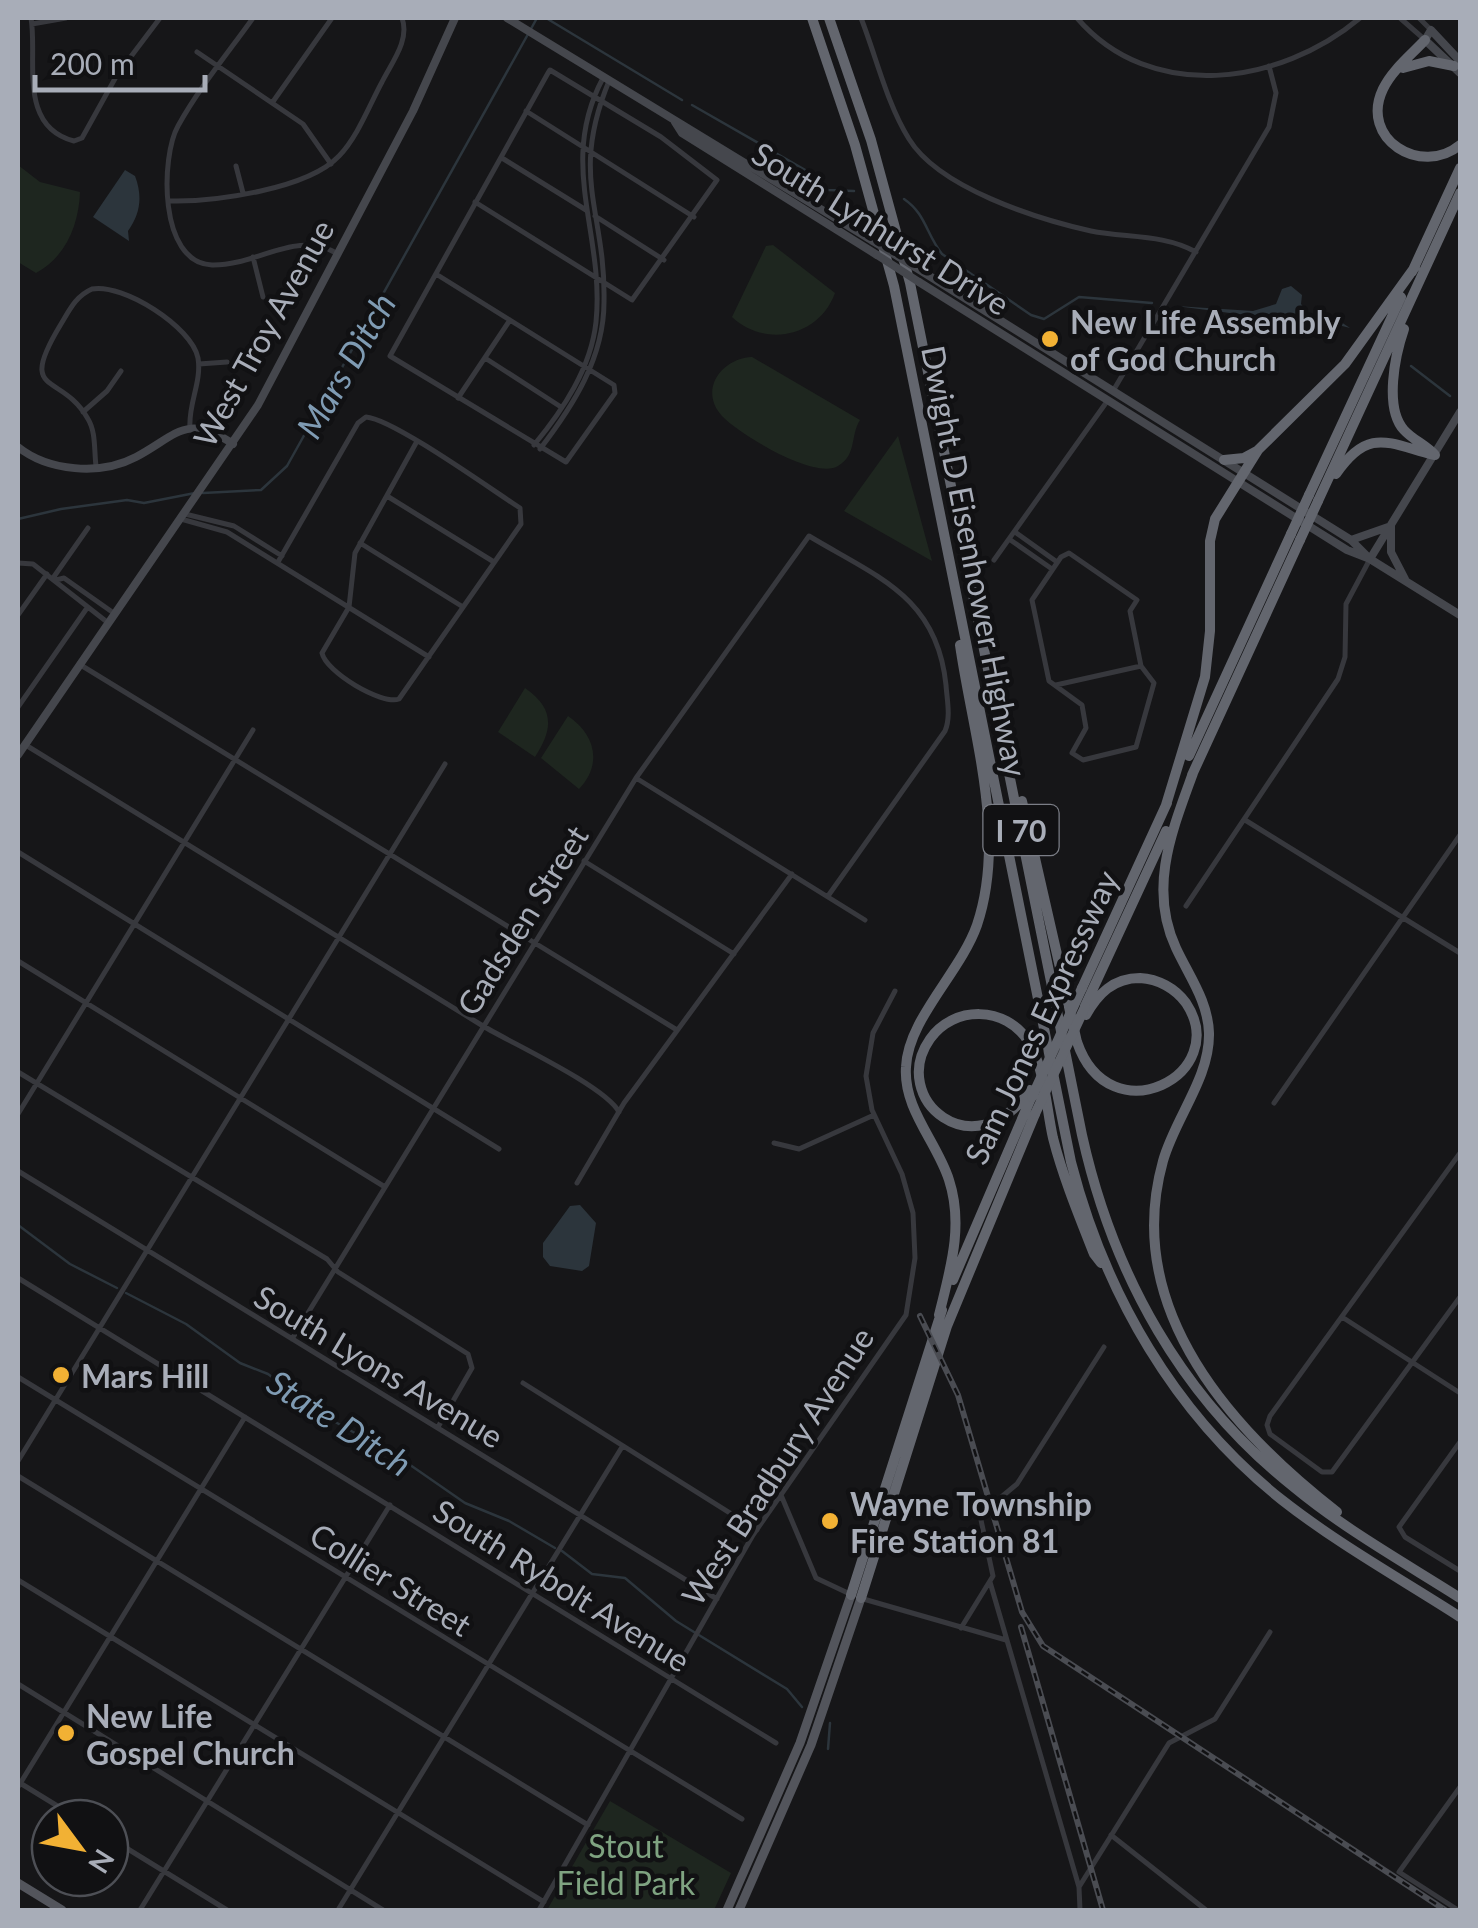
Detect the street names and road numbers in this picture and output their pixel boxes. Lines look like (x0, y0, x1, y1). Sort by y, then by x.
street label: South Lynhurst Drive (745, 133, 1017, 323)
street label: West Troy Avenue (184, 213, 342, 453)
street label: Dwight D Eisenhower Highway (914, 342, 1036, 780)
road number: I 70 (984, 805, 1058, 855)
street label: Gadsden Street (448, 818, 596, 1022)
street label: Sam Jones Expressway (956, 864, 1126, 1170)
street label: South Lyons Avenue (248, 1276, 510, 1456)
street label: West Bradbury Avenue (673, 1320, 881, 1612)
street label: South Rybolt Avenue (427, 1490, 697, 1680)
street label: Collier Street (303, 1514, 479, 1644)

